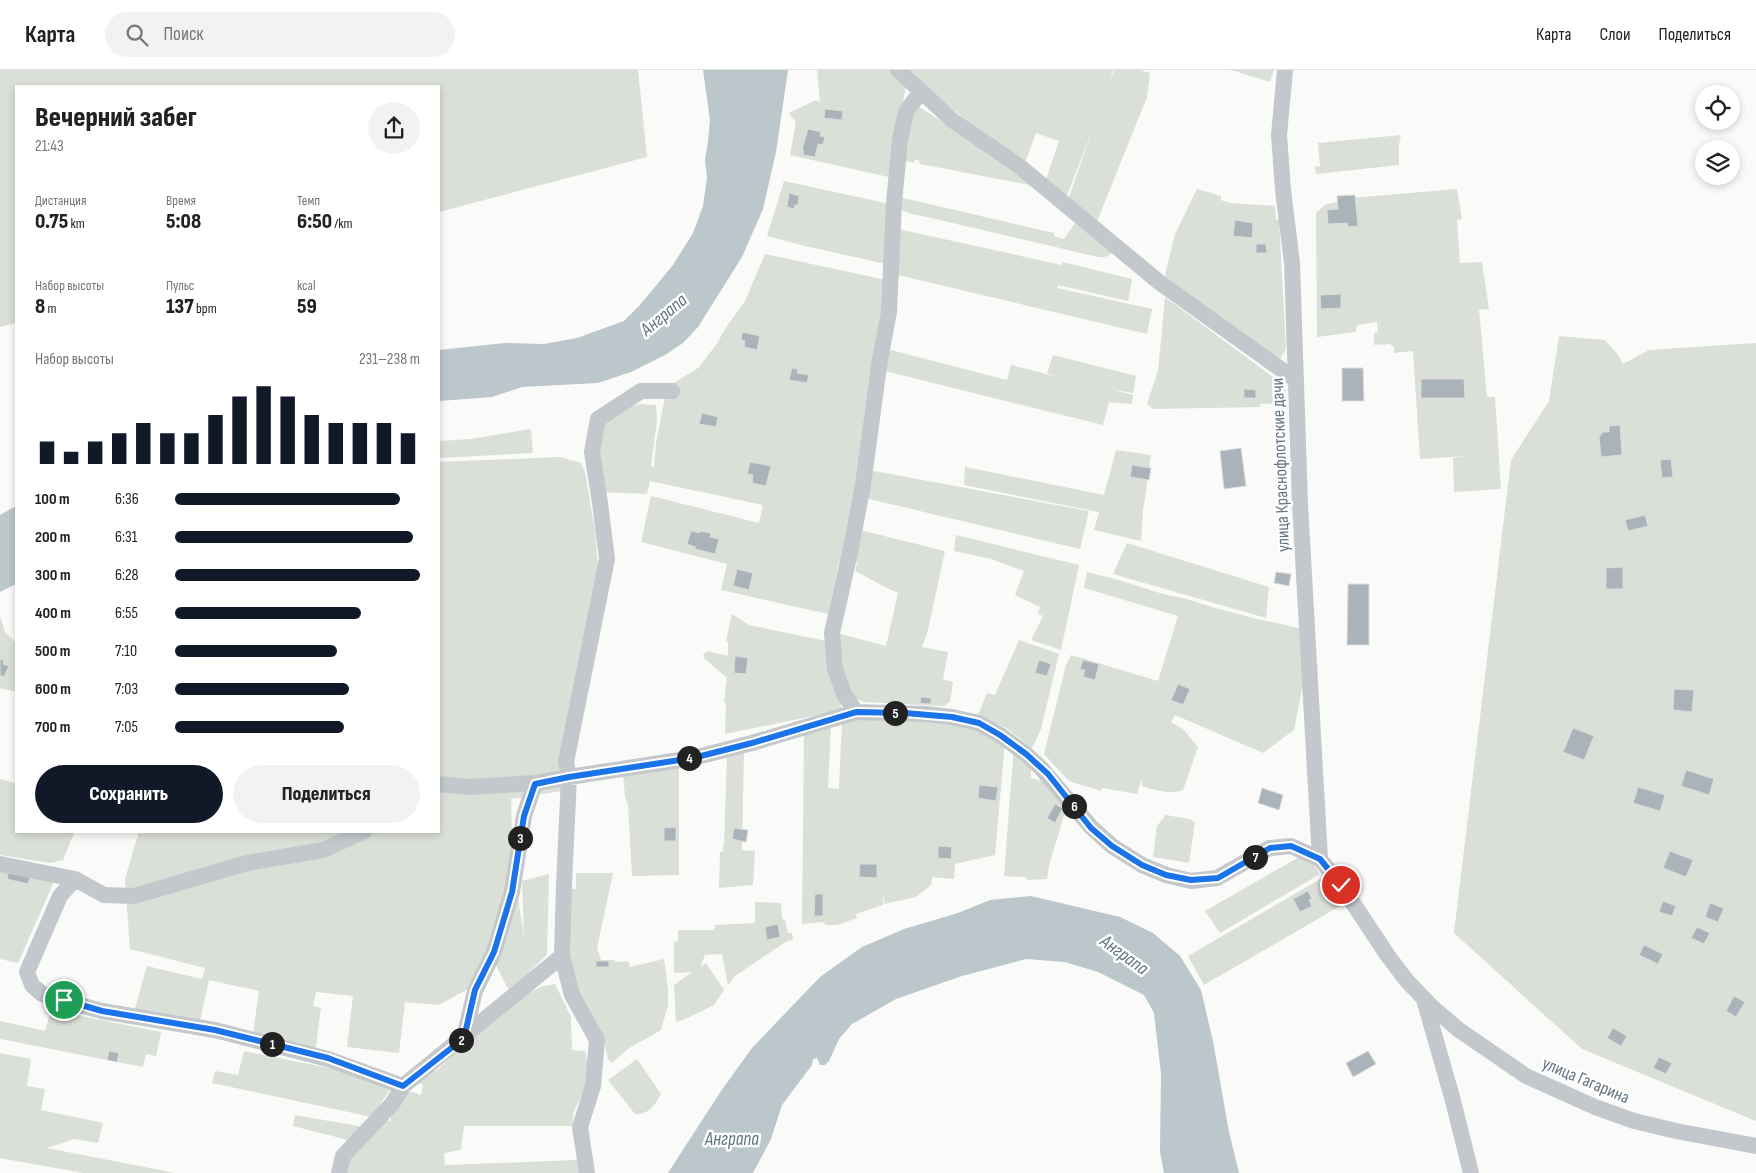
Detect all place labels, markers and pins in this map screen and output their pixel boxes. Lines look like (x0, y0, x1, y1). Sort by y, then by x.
pin: 5 (882, 700, 908, 726)
pin: 4 (676, 746, 702, 770)
pin: 6 (1062, 794, 1086, 818)
pin: 3 (508, 826, 532, 850)
pin: 7 (1242, 844, 1268, 870)
pin (1320, 864, 1362, 906)
pin (43, 979, 85, 1021)
pin: 2 (448, 1028, 474, 1052)
pin: 1 (260, 1032, 284, 1056)

